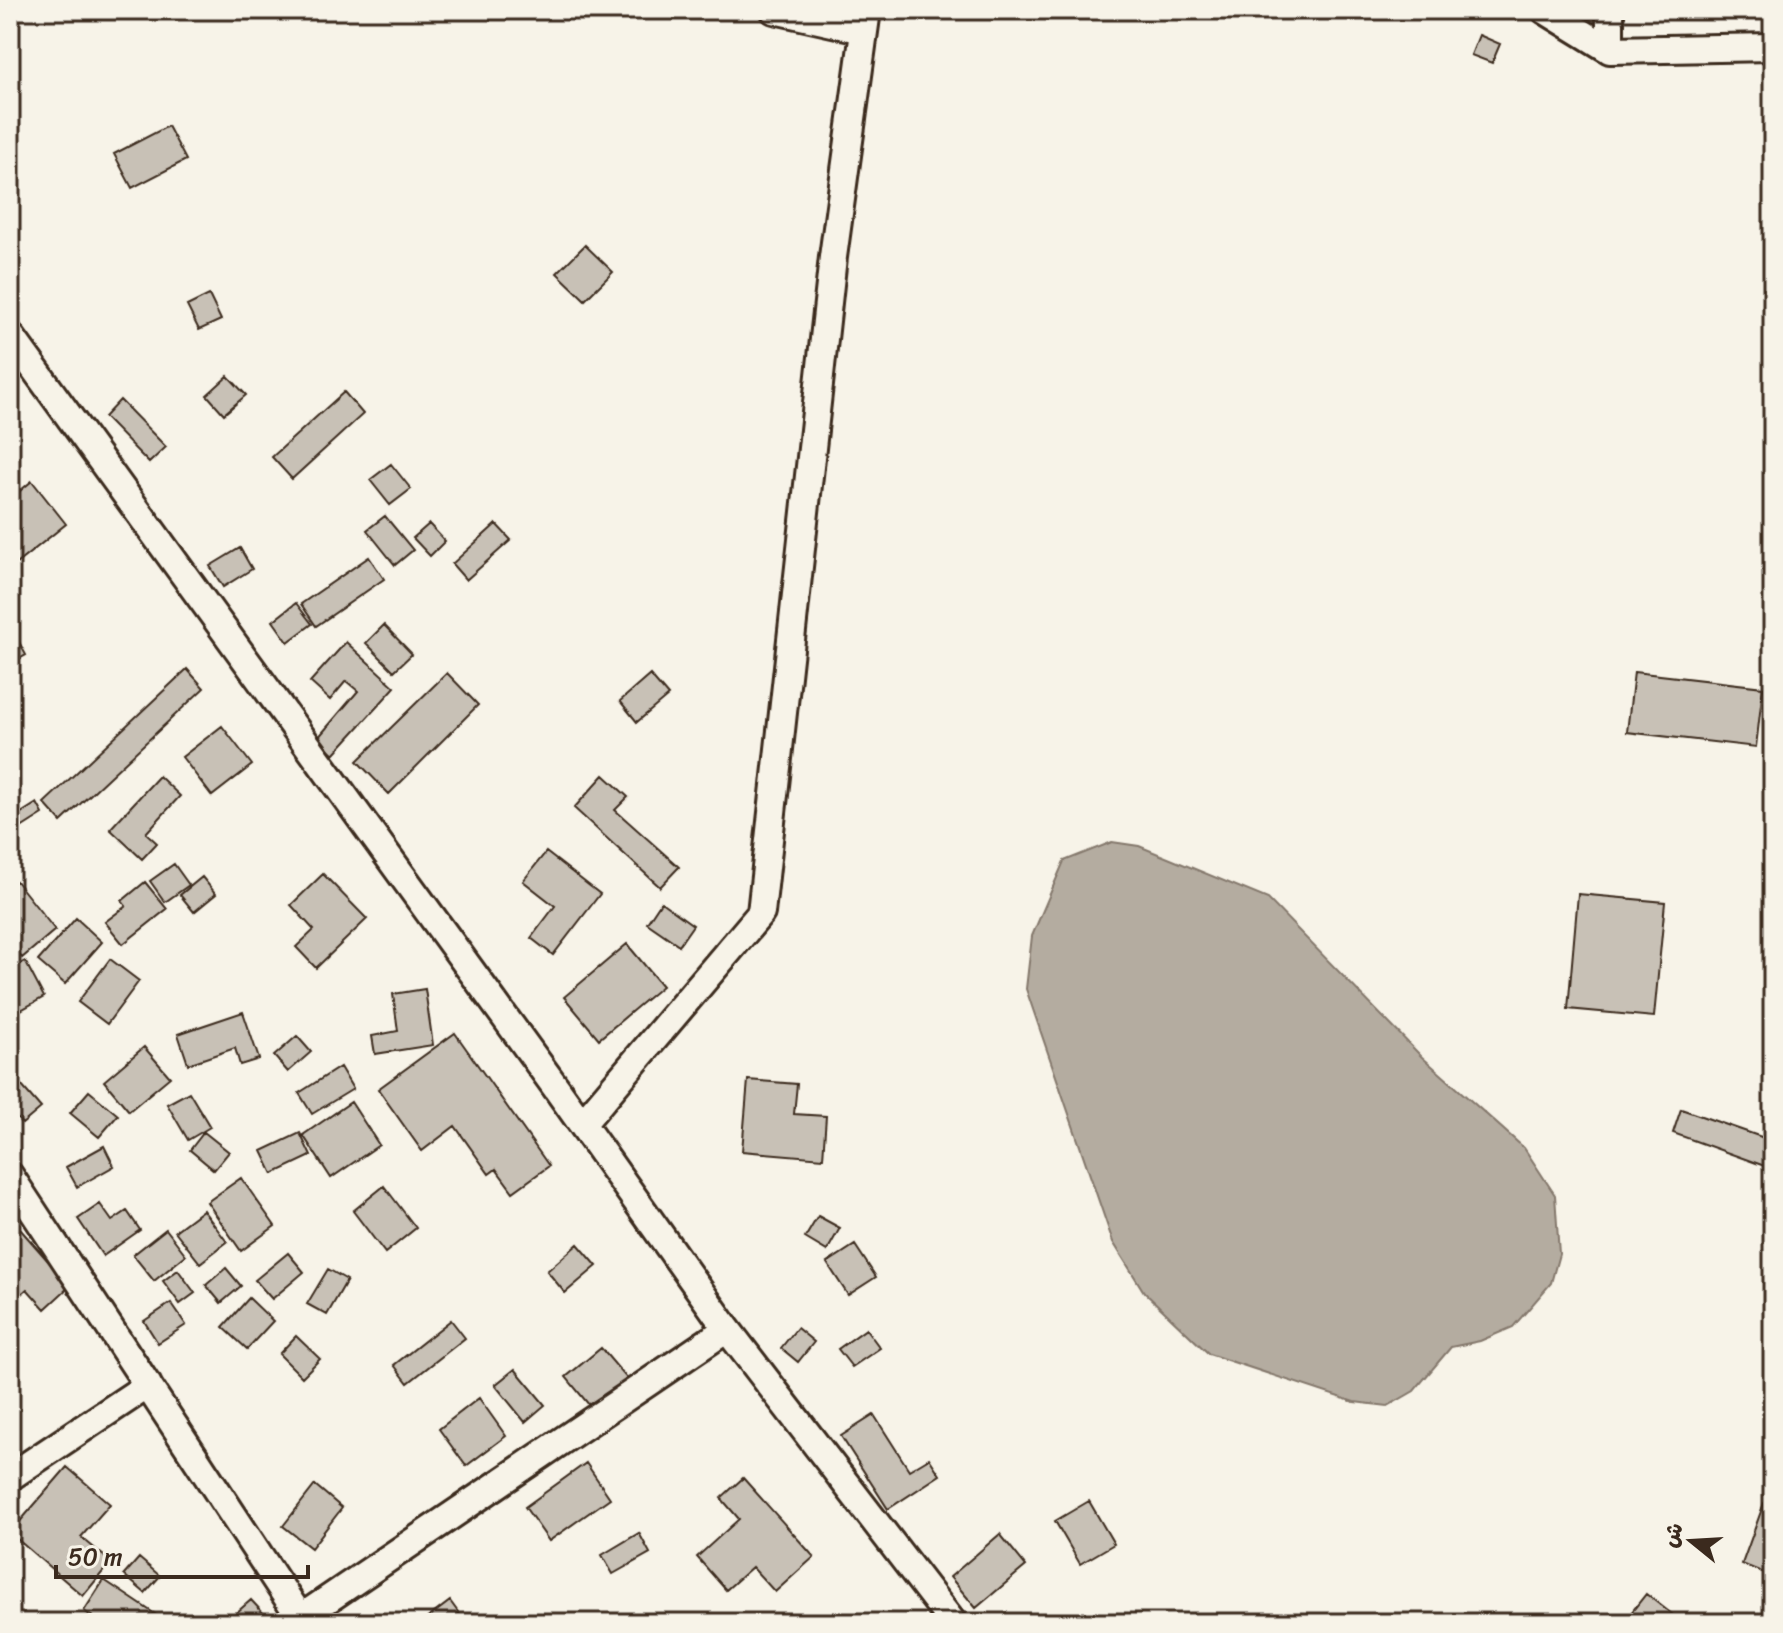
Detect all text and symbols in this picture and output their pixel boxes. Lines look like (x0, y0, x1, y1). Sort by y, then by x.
north arrow (1651, 1501, 1731, 1581)
text: ش (1650, 1517, 1695, 1553)
scale bar (56, 1529, 308, 1579)
text: 50 m (68, 1536, 123, 1578)

